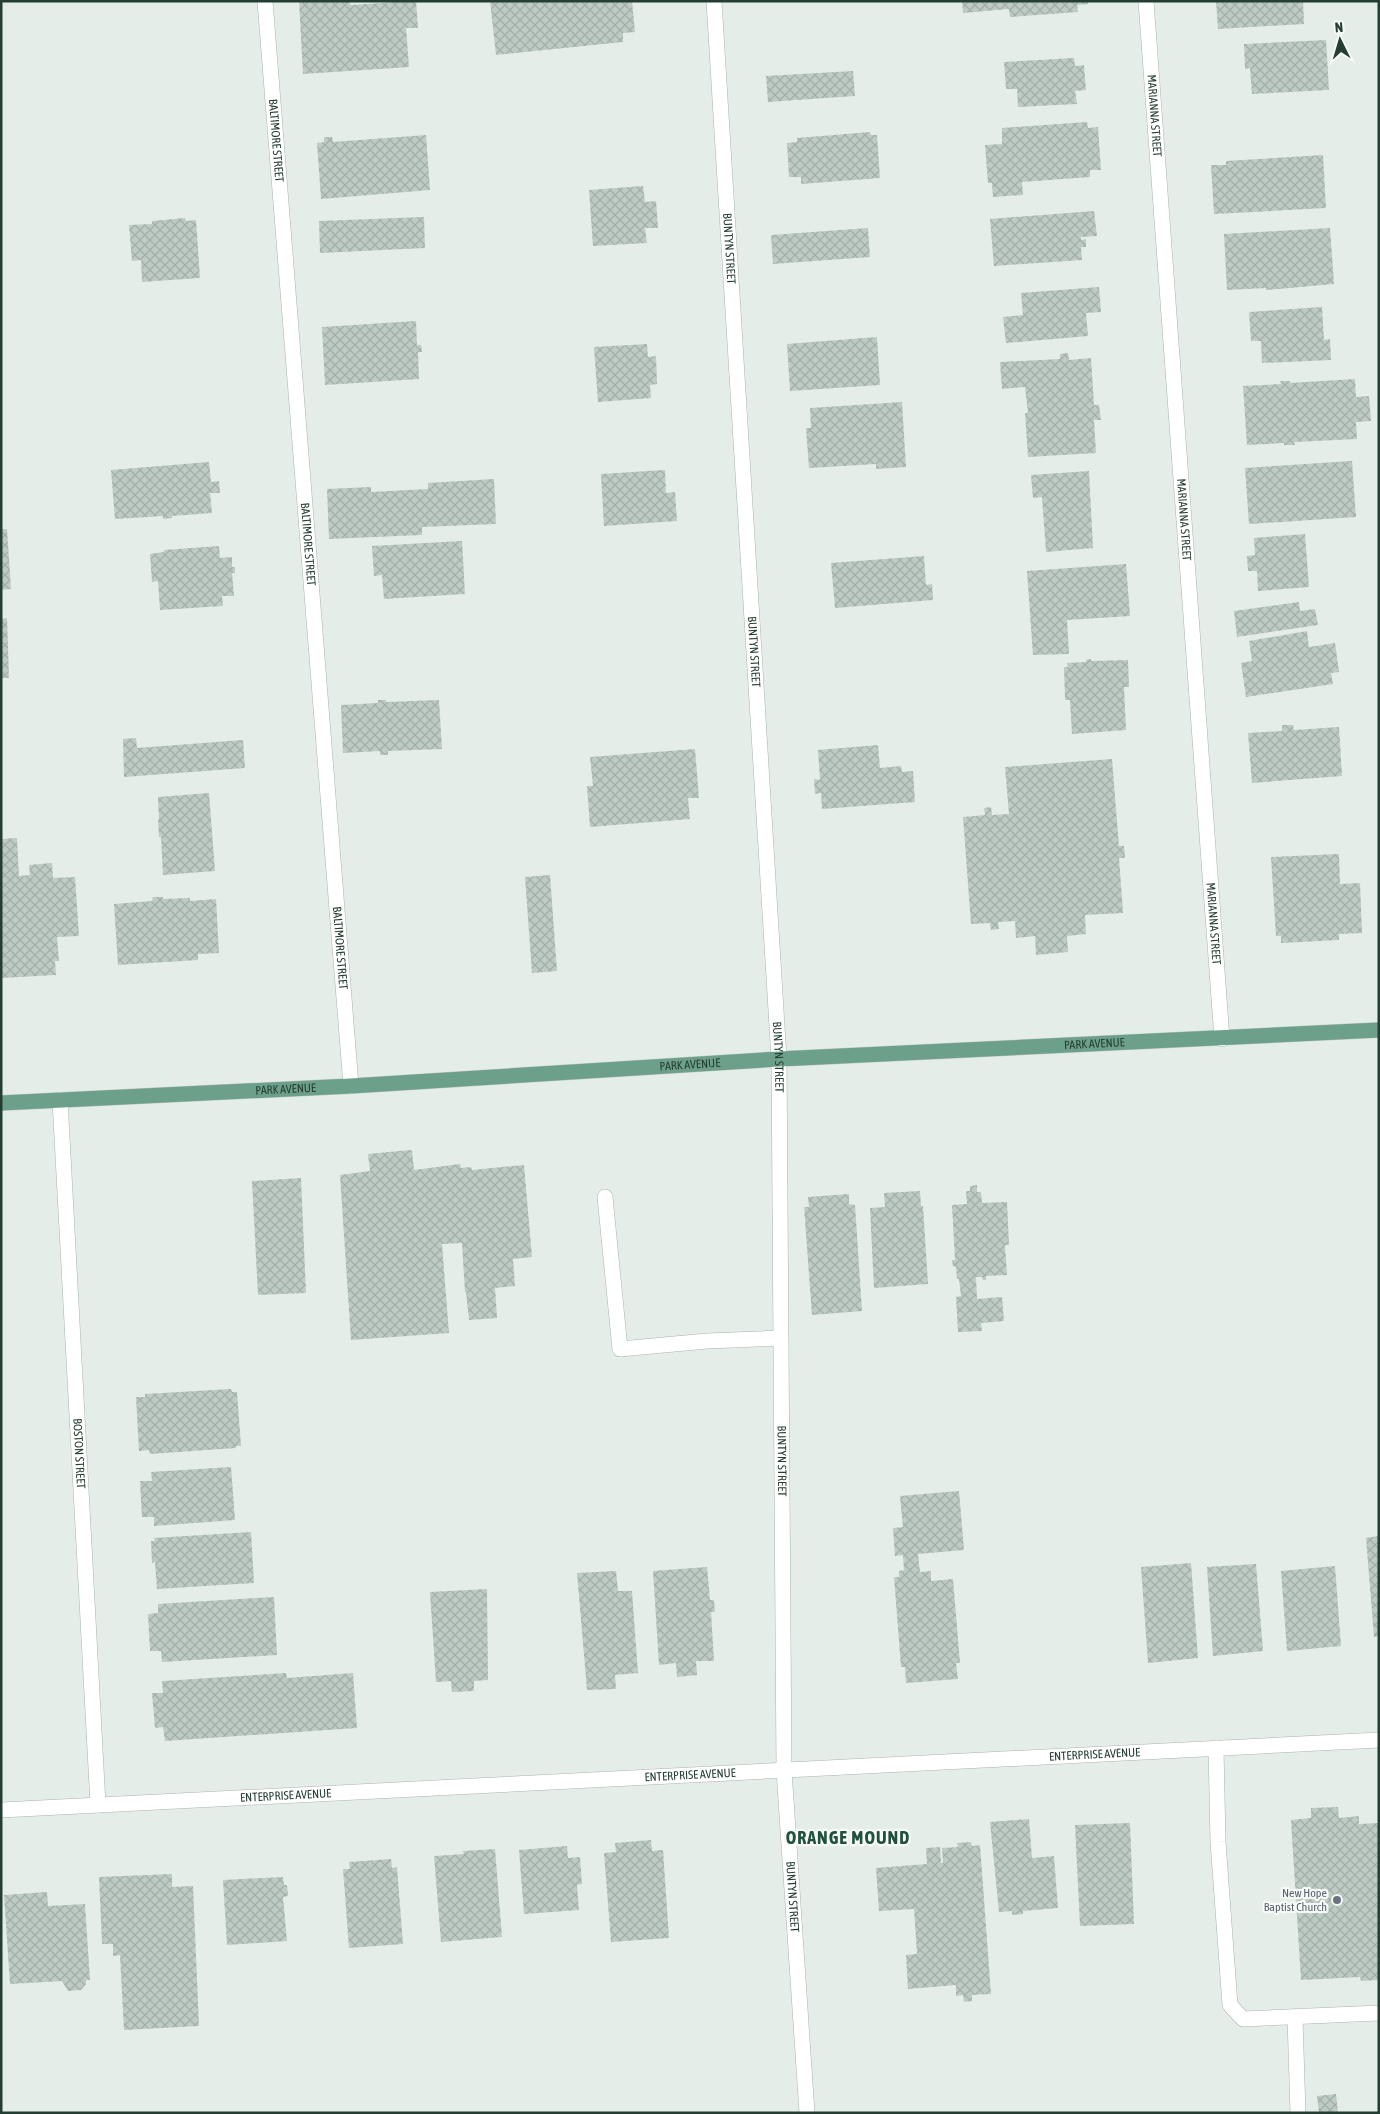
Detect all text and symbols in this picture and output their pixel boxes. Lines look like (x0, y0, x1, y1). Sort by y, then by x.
north arrow (1315, 15, 1365, 65)
text: N (1334, 19, 1344, 35)
street label: MARIANNA STREET (1144, 74, 1164, 158)
street label: BALTIMORE STREET (266, 99, 286, 183)
street label: BUNTYN STREET (720, 213, 738, 285)
street label: MARIANNA STREET (1174, 478, 1194, 562)
street label: BALTIMORE STREET (298, 502, 318, 587)
street label: BUNTYN STREET (745, 616, 763, 688)
street label: MARIANNA STREET (1204, 882, 1224, 966)
street label: BALTIMORE STREET (330, 906, 350, 991)
street label: BUNTYN STREET (770, 1021, 786, 1093)
street label: PARK AVENUE (1064, 1035, 1125, 1052)
street label: PARK AVENUE (659, 1056, 721, 1074)
street label: PARK AVENUE (255, 1081, 316, 1098)
street label: BOSTON STREET (70, 1418, 88, 1490)
street label: BUNTYN STREET (775, 1425, 789, 1497)
street label: ENTERPRISE AVENUE (1049, 1745, 1141, 1764)
street label: ENTERPRISE AVENUE (644, 1766, 736, 1784)
street label: ENTERPRISE AVENUE (240, 1786, 332, 1805)
district label: ORANGE MOUND (786, 1827, 910, 1848)
street label: BUNTYN STREET (783, 1861, 802, 1933)
place label: New Hope Baptist Church (1264, 1886, 1327, 1914)
marker: New Hope Baptist Church (1331, 1894, 1343, 1906)

